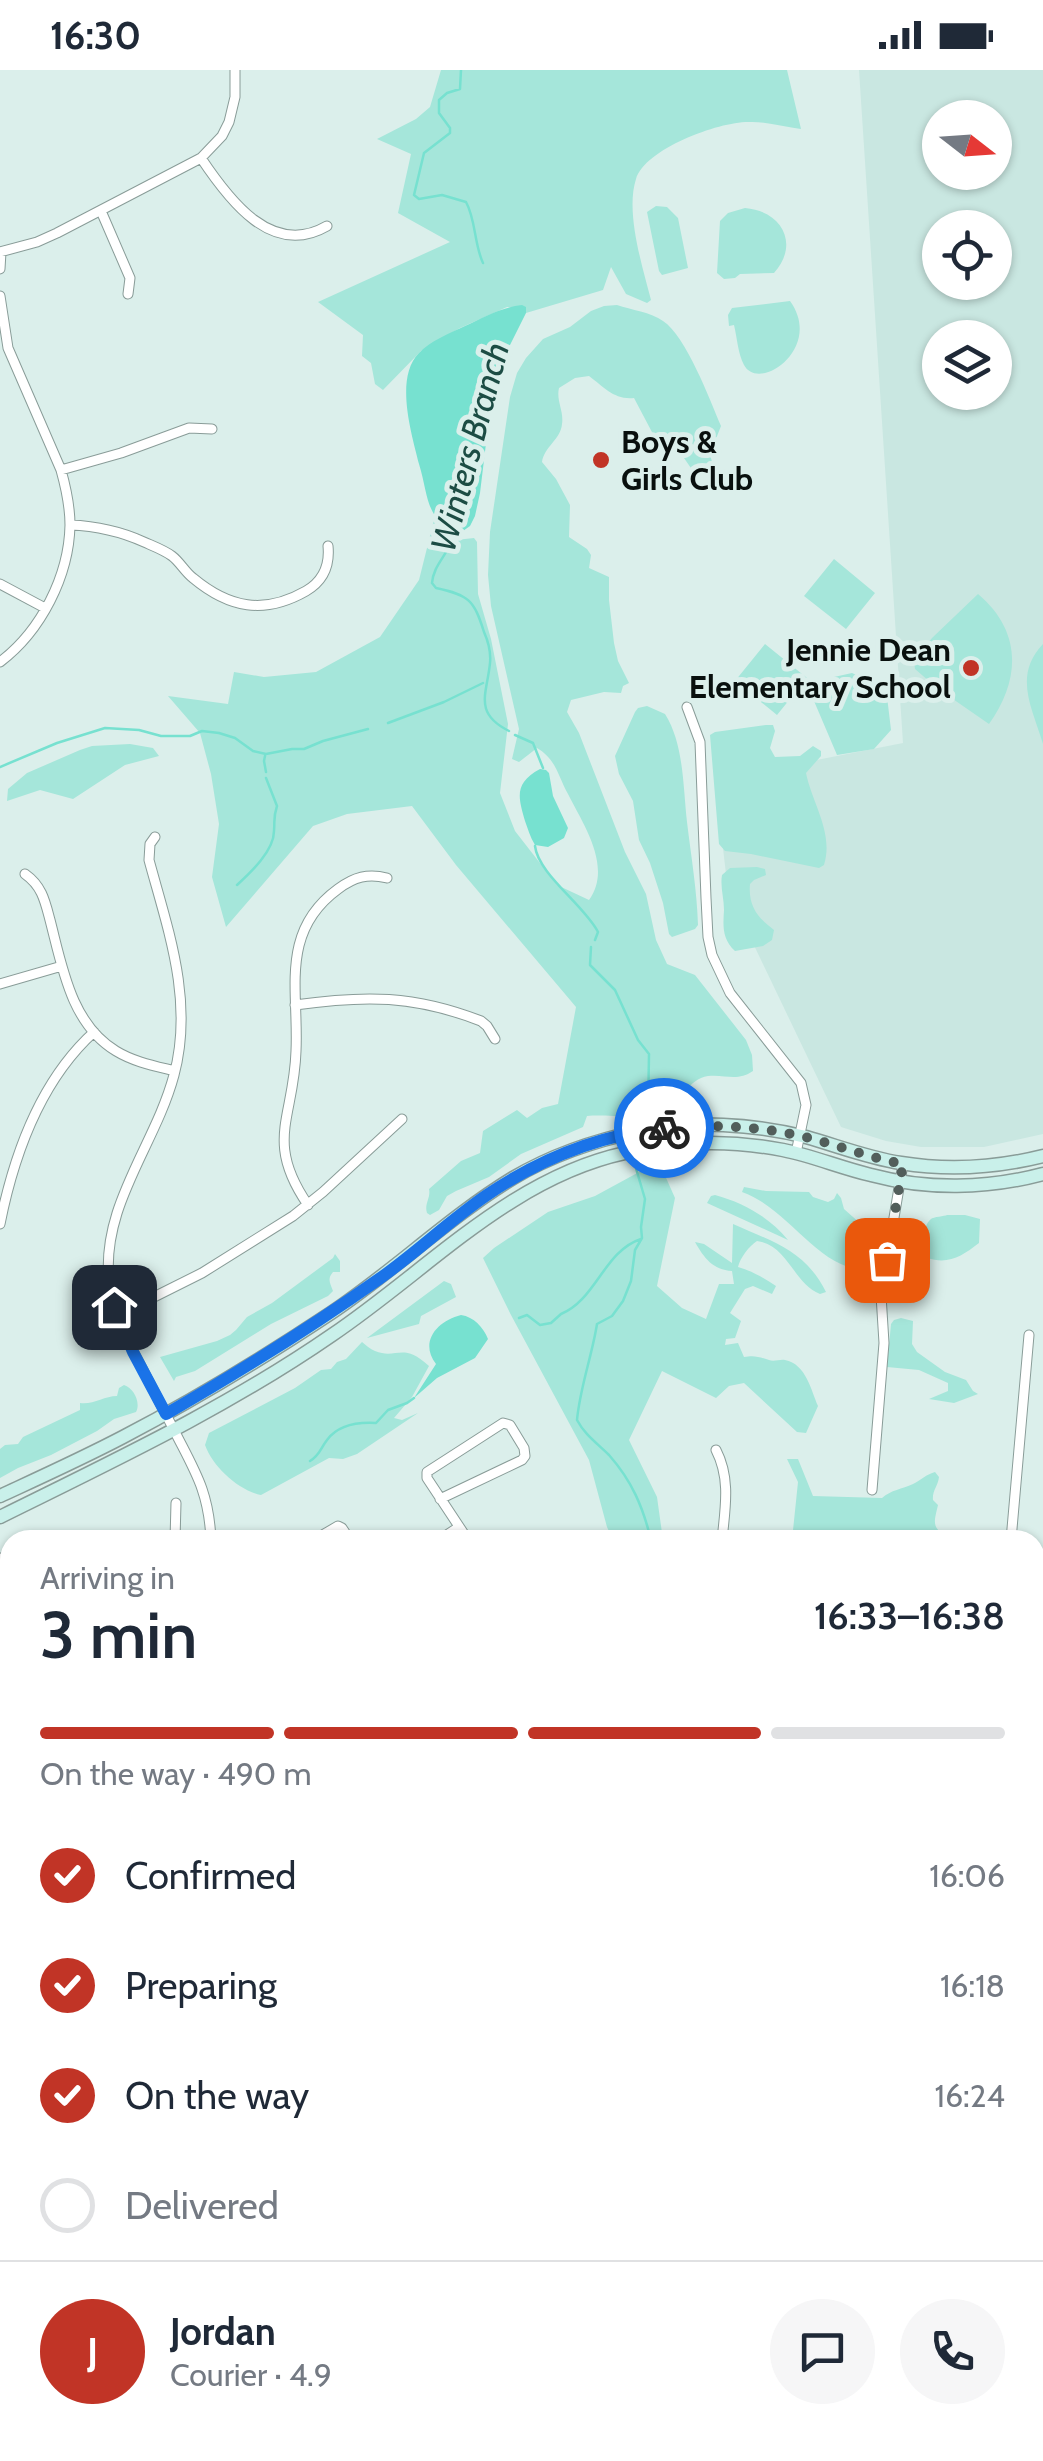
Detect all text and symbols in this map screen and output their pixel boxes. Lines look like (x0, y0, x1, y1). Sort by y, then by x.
text: 16:30 (50, 12, 141, 59)
north arrow (922, 100, 1012, 190)
map controls (922, 100, 1012, 410)
button: locate (922, 210, 1012, 300)
button: layers (922, 320, 1012, 410)
water label: Winters Branch (421, 338, 518, 556)
place label: Boys & Girls Club (621, 422, 753, 498)
marker: Boys & Girls Club (590, 449, 612, 471)
place label: Jennie Dean Elementary School (689, 630, 951, 706)
marker: Jennie Dean Elementary School (960, 657, 982, 679)
courier (614, 1078, 714, 1178)
icon: bike (637, 1101, 692, 1156)
pin (845, 1218, 930, 1303)
icon: bag (860, 1233, 915, 1288)
pin (72, 1265, 157, 1350)
icon: home (87, 1280, 142, 1335)
text: Arriving in (40, 1558, 175, 1597)
text: 16:33–16:38 (814, 1592, 1005, 1639)
text: 3 min (40, 1595, 197, 1674)
text: On the way · 490 m (40, 1754, 311, 1793)
icon: check (40, 1848, 95, 1903)
text: Confirmed (125, 1852, 296, 1899)
text: 16:06 (929, 1856, 1005, 1895)
icon: check (40, 1958, 95, 2013)
text: Preparing (125, 1962, 277, 2009)
text: 16:18 (940, 1966, 1005, 2005)
icon: check (40, 2068, 95, 2123)
text: On the way (125, 2072, 309, 2119)
text: 16:24 (934, 2076, 1005, 2115)
text: Delivered (125, 2182, 279, 2229)
button: chat (770, 2299, 875, 2404)
button: phone (900, 2299, 1005, 2404)
text: Jordan (170, 2308, 276, 2355)
text: J (87, 2328, 98, 2375)
text: Courier · 4.9 (170, 2355, 332, 2394)

